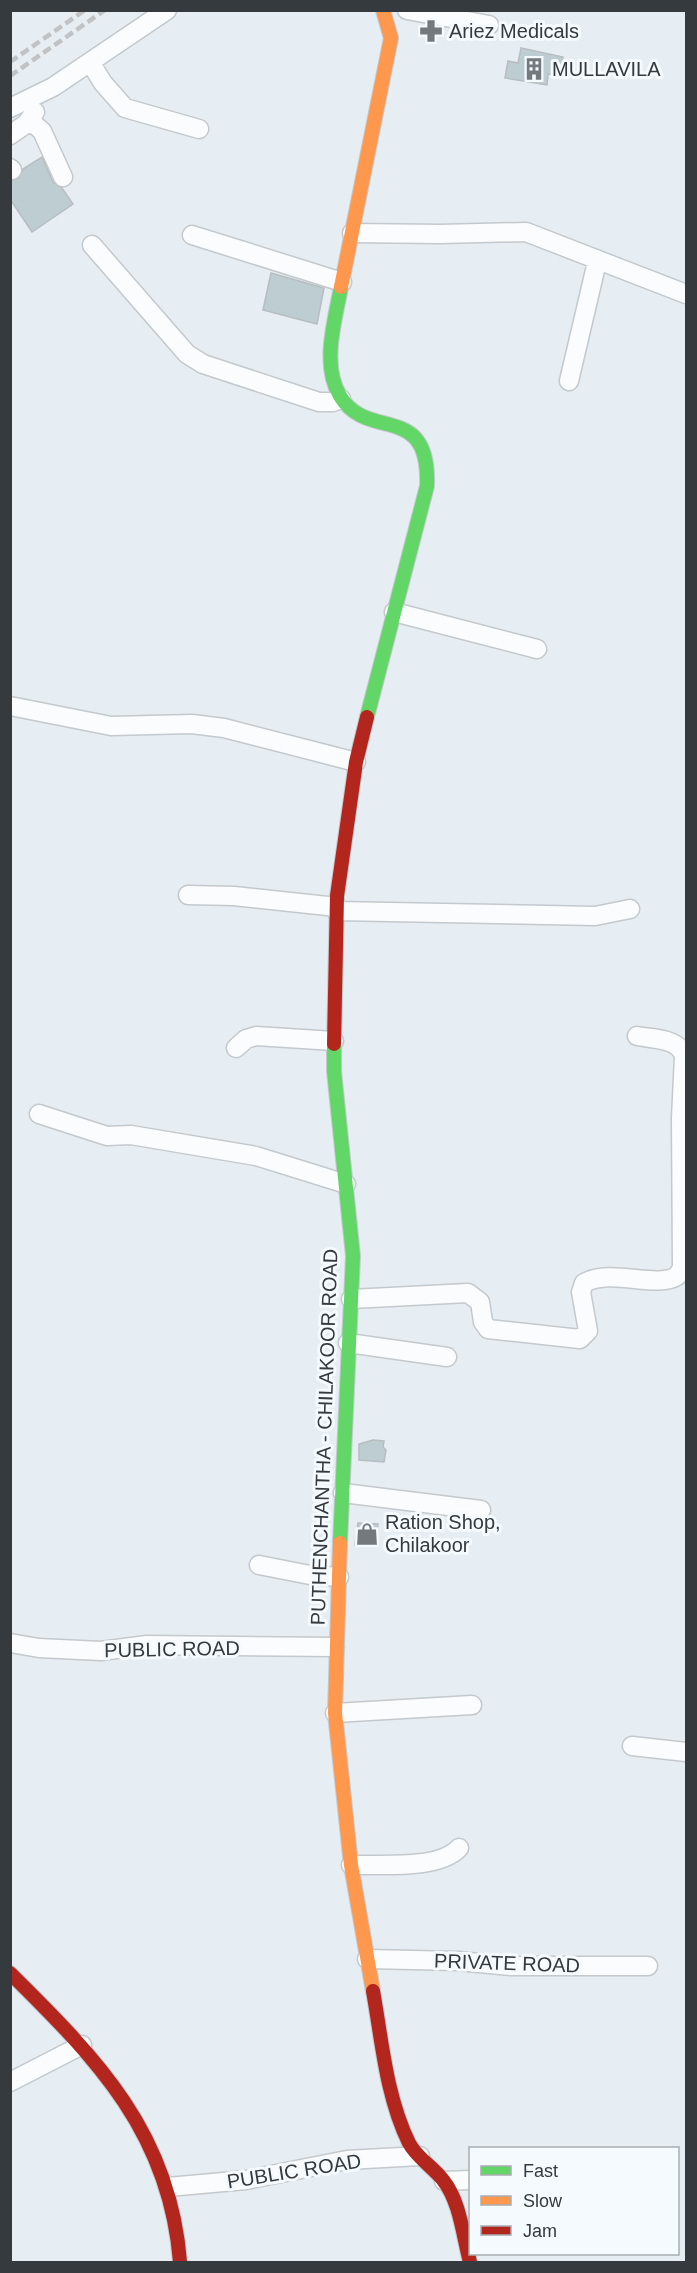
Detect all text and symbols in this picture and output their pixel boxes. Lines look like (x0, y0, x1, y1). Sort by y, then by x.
pharmacy icon: Ariez Medicals (418, 18, 444, 44)
place label: Ariez Medicals (449, 20, 579, 42)
building icon: MULLAVILA (521, 56, 547, 82)
place label: MULLAVILA (552, 58, 661, 80)
street label: PUTHENCHANTHA - CHILAKOOR ROAD (306, 1248, 342, 1626)
place label: Ration Shop, Chilakoor (385, 1511, 501, 1556)
shop icon: Ration Shop, Chilakoor (354, 1521, 380, 1547)
street label: PUBLIC ROAD (104, 1637, 240, 1661)
street label: PRIVATE ROAD (434, 1949, 580, 1977)
legend (469, 2147, 679, 2255)
street label: PUBLIC ROAD (225, 2150, 363, 2192)
text: Fast (523, 2161, 558, 2181)
text: Slow (523, 2191, 563, 2211)
text: Jam (523, 2221, 557, 2241)

